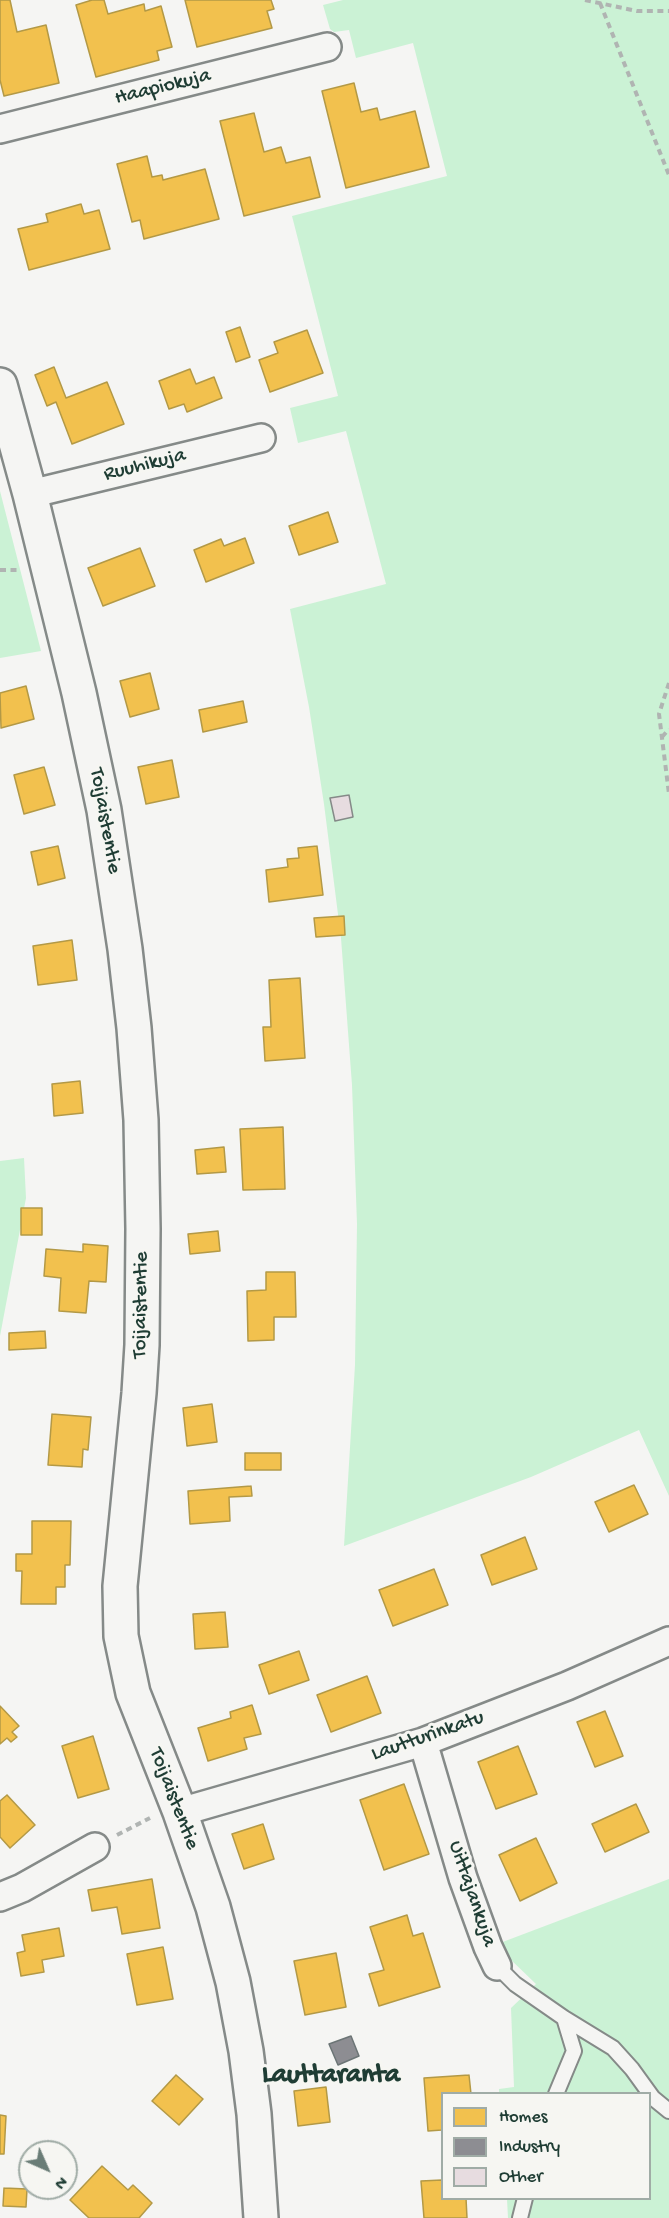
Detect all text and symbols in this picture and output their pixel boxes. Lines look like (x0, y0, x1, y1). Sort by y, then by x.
street label: Haapiokuja (112, 64, 214, 112)
street label: Ruuhikuja (101, 444, 189, 488)
street label: Toijaistentie (82, 766, 126, 876)
street label: Toijaistentie (128, 1251, 156, 1359)
street label: Lautturinkatu (368, 1706, 488, 1768)
street label: Toijaistentie (142, 1745, 204, 1853)
street label: Uittajankuja (441, 1838, 501, 1950)
district label: Lauttaranta (262, 2061, 400, 2093)
legend (441, 2092, 651, 2200)
text: Homes (499, 2107, 547, 2128)
text: Industry (499, 2137, 560, 2158)
north arrow (18, 2140, 78, 2200)
text: Other (499, 2167, 543, 2188)
text: N (49, 2171, 70, 2192)

